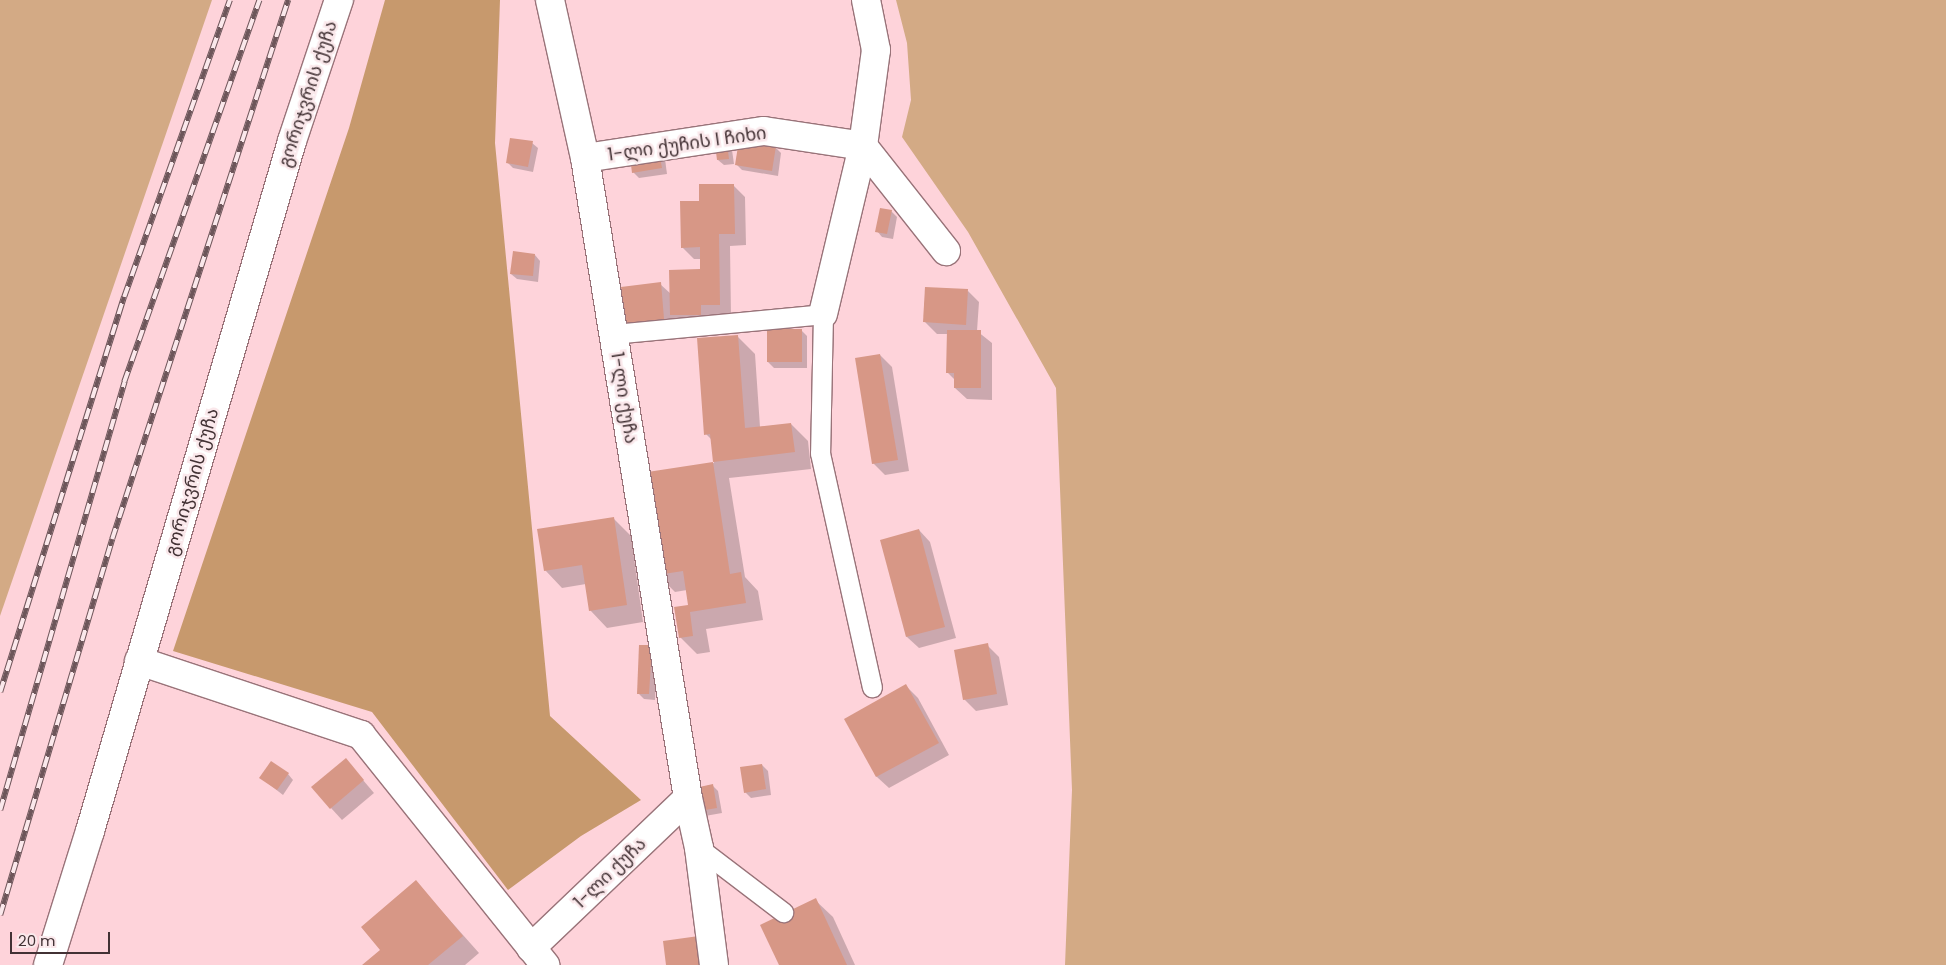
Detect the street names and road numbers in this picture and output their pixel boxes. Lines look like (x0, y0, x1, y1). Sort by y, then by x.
street label: გორიჯვრის ქუჩა (274, 18, 342, 170)
street label: 1-ლი ქუჩის I ჩიხი (606, 122, 768, 166)
street label: 1-ლი ქუჩა (606, 351, 642, 445)
street label: გორიჯვრის ქუჩა (161, 406, 223, 558)
street label: 1-ლი ქუჩა (569, 833, 651, 913)

